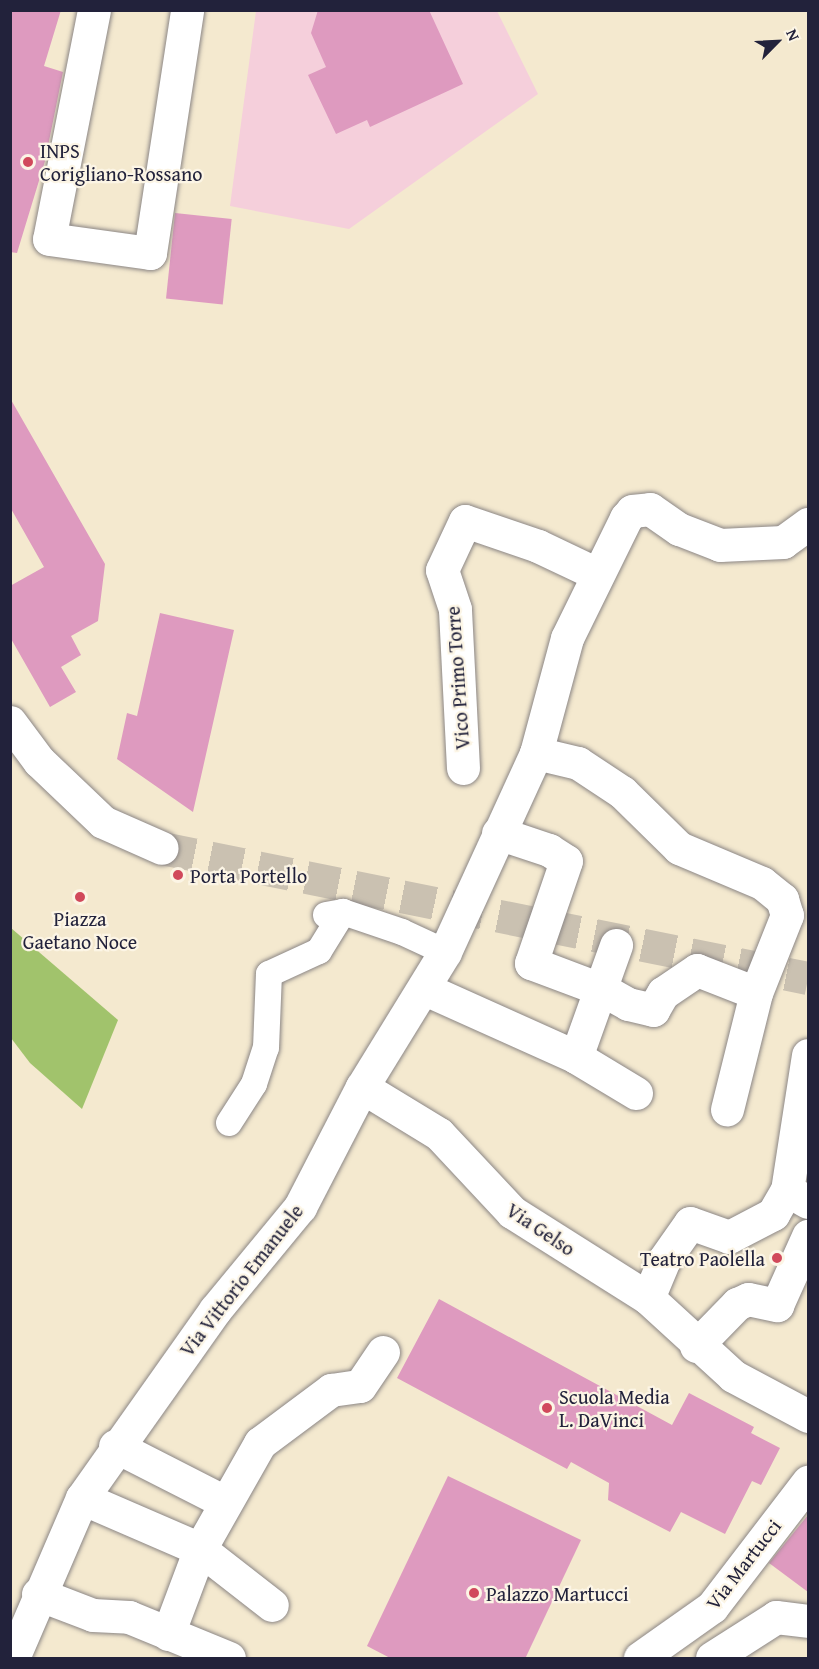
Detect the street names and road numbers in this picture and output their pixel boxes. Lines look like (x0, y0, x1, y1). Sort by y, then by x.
street label: Vico Primo Torre (440, 605, 474, 751)
street label: Via Gelso (502, 1197, 580, 1261)
street label: Via Vittorio Emanuele (174, 1199, 308, 1361)
street label: Via Martucci (700, 1514, 786, 1614)

